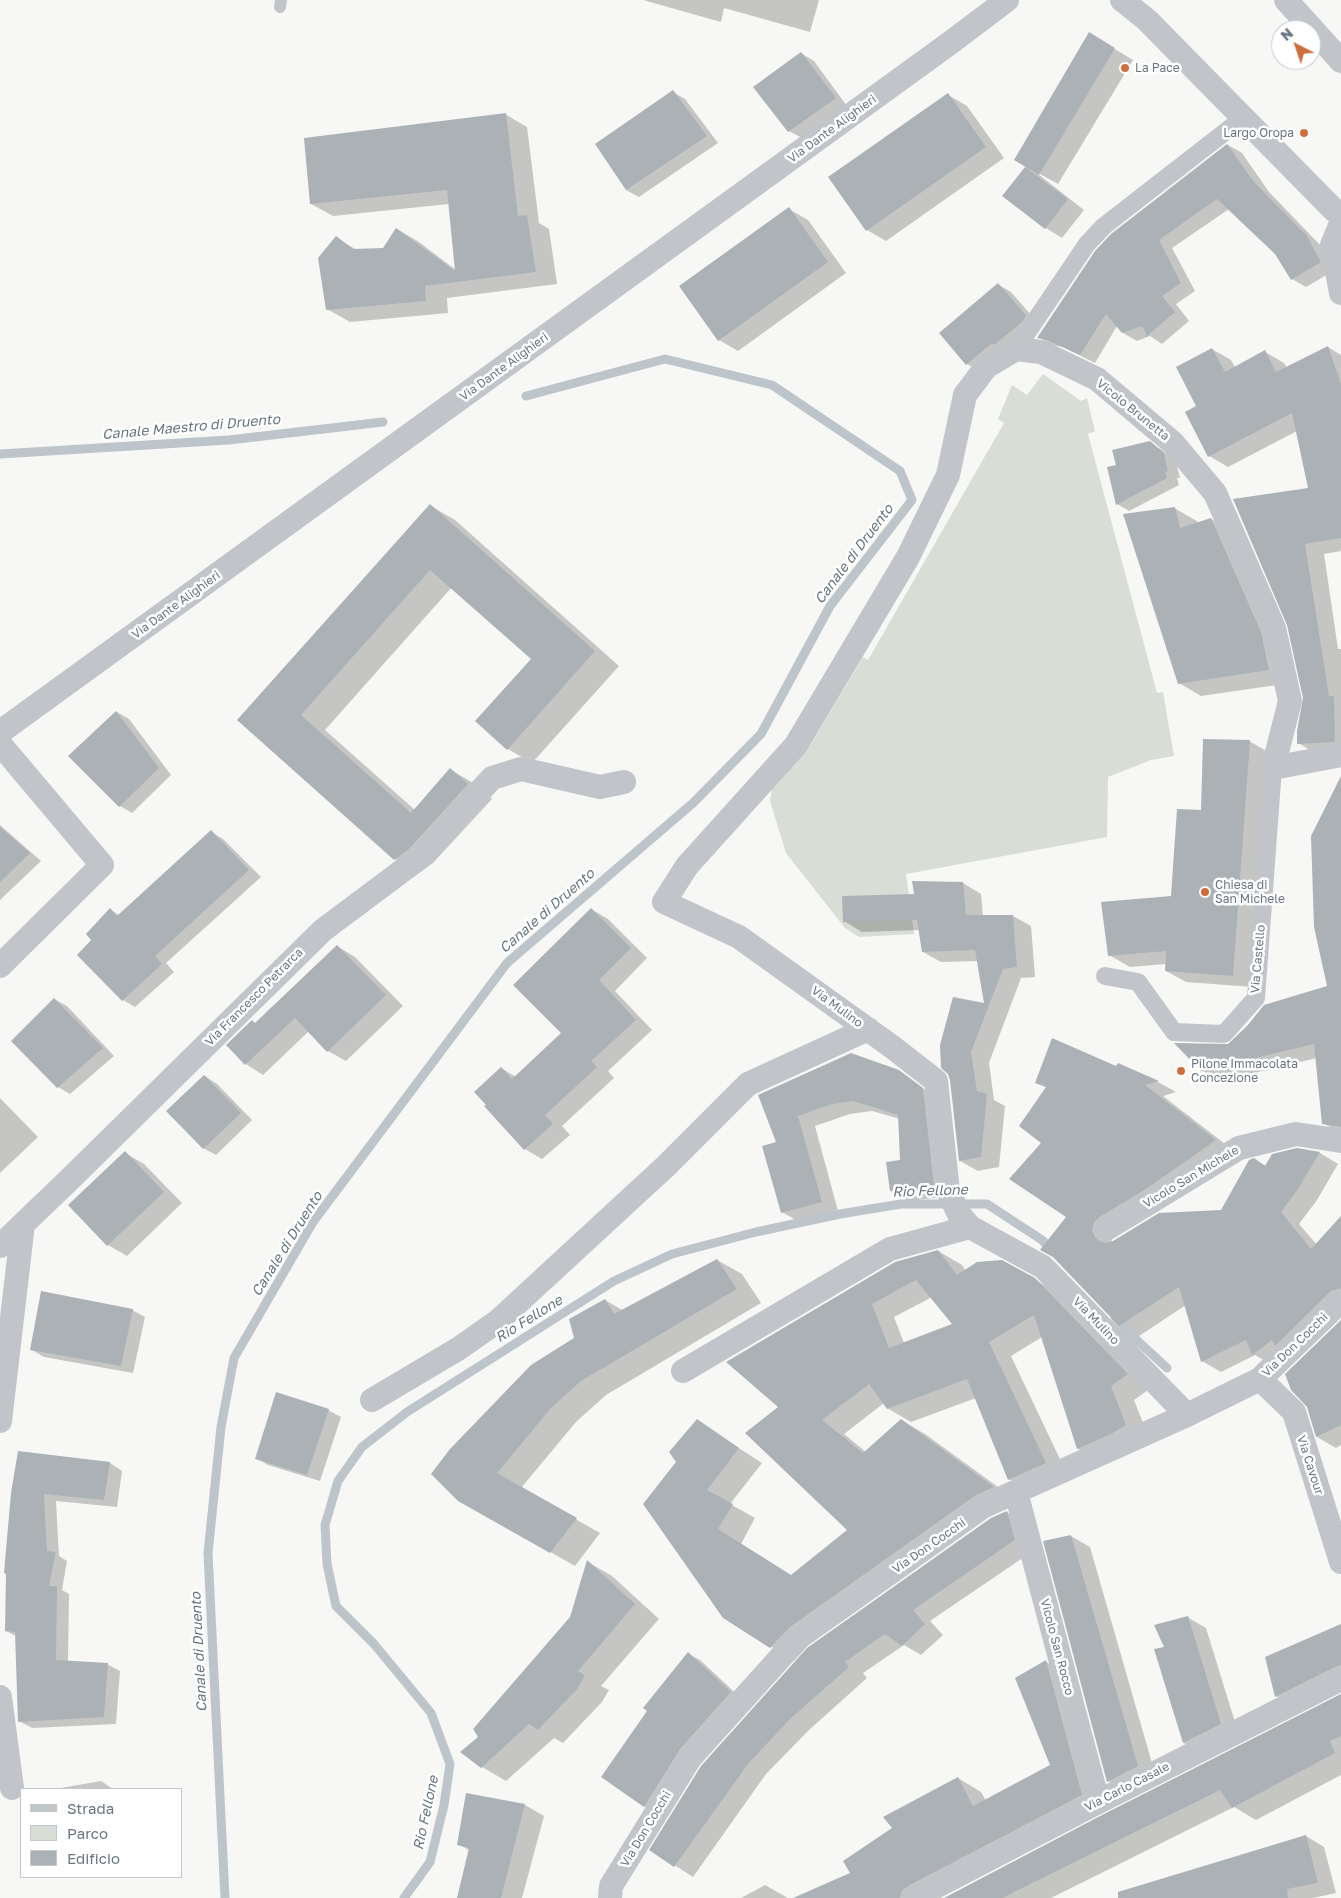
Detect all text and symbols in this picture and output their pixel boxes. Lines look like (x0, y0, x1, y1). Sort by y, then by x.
north arrow (1271, 20, 1321, 70)
text: N (1277, 24, 1296, 44)
place label: La Pace (1135, 61, 1180, 75)
marker: La Pace (1119, 62, 1131, 74)
street label: Via Dante Alighieri (785, 92, 879, 166)
place label: Largo Oropa (1223, 126, 1294, 140)
marker: Largo Oropa (1298, 127, 1310, 139)
street label: Via Dante Alighieri (457, 330, 551, 404)
street label: Vicolo Brunetta (1094, 376, 1172, 444)
water label: Canale Maestro di Druento (101, 411, 281, 443)
water label: Canale di Druento (811, 501, 897, 607)
street label: Via Dante Alighieri (129, 568, 223, 642)
water label: Canale di Druento (496, 865, 598, 957)
place label: Chiesa di San Michele (1215, 878, 1285, 906)
marker: Chiesa di San Michele (1199, 886, 1211, 898)
street label: Via Castello (1248, 924, 1268, 994)
street label: Via Francesco Petrarca (202, 945, 306, 1049)
street label: Via Mulino (808, 983, 866, 1031)
place label: Pilone Immacolata Concezione (1191, 1057, 1298, 1085)
marker: Pilone Immacolata Concezione (1175, 1065, 1187, 1077)
street label: Vicolo San Michele (1141, 1143, 1241, 1211)
water label: Rio Fellone (892, 1181, 968, 1201)
water label: Canale di Druento (248, 1189, 326, 1299)
water label: Rio Fellone (493, 1292, 565, 1346)
street label: Via Mulino (1070, 1294, 1122, 1348)
street label: Via Don Cocchi (1259, 1310, 1331, 1380)
street label: Via Cavour (1294, 1434, 1326, 1496)
street label: Via Don Cocchi (890, 1515, 968, 1577)
water label: Canale di Druento (187, 1592, 211, 1712)
street label: Vicolo San Rocco (1037, 1597, 1077, 1697)
street label: Via Carlo Casale (1082, 1759, 1172, 1815)
water label: Rio Fellone (410, 1774, 442, 1852)
legend (20, 1788, 182, 1878)
street label: Via Don Cocchi (618, 1788, 674, 1870)
text: Strada (67, 1799, 114, 1817)
text: Parco (67, 1824, 108, 1842)
text: Edificio (67, 1849, 120, 1867)

